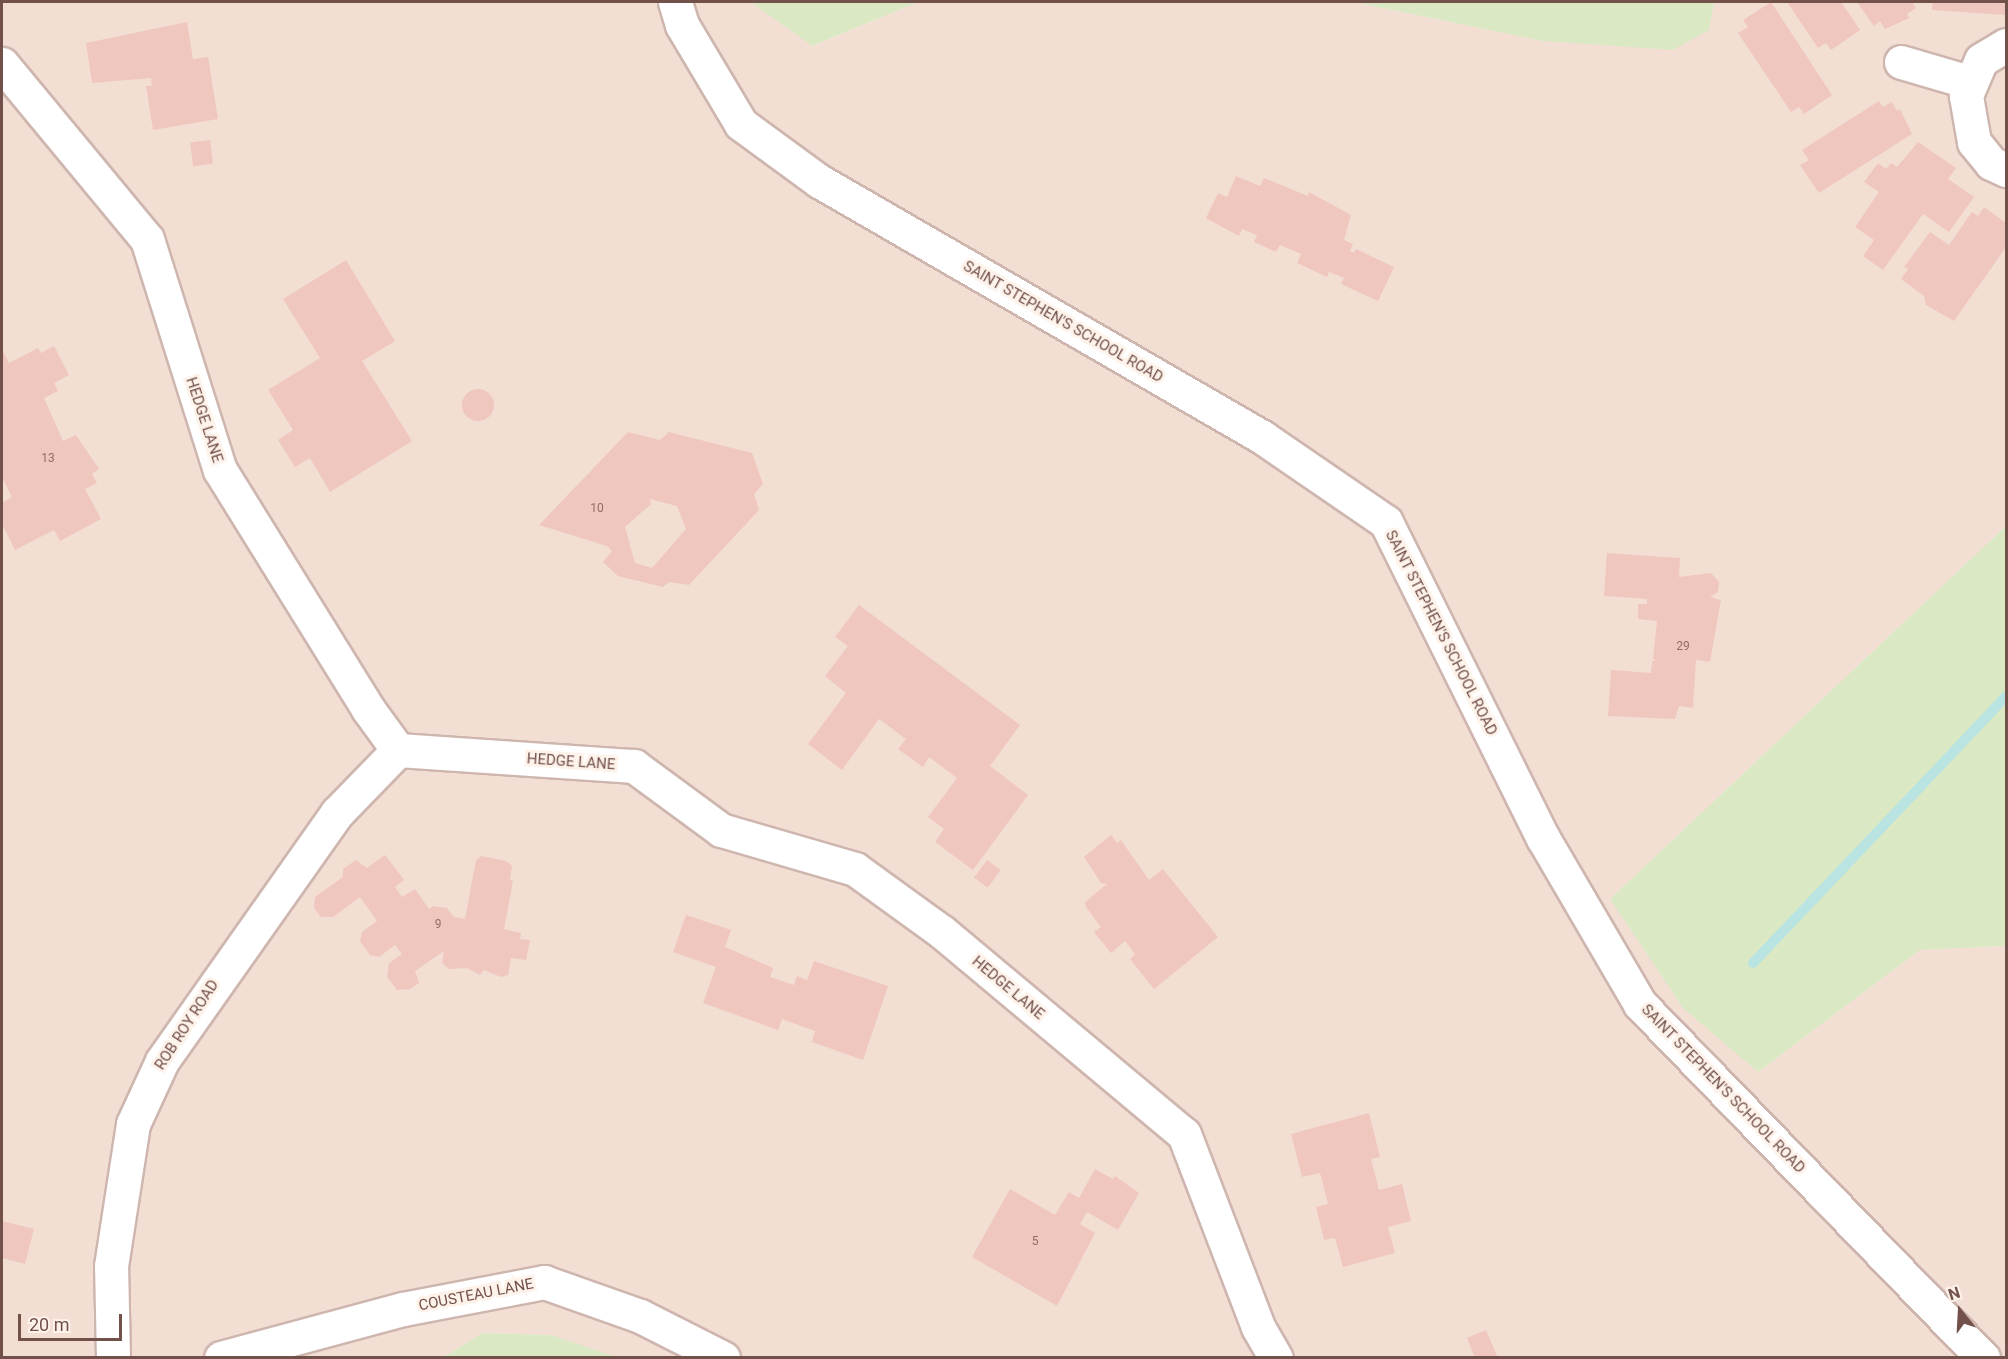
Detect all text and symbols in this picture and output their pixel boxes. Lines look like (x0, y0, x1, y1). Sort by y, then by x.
street label: SAINT STEPHEN'S SCHOOL ROAD (960, 257, 1166, 387)
street label: HEDGE LANE (182, 375, 226, 465)
house number: 13 (41, 452, 55, 466)
house number: 10 (590, 502, 604, 516)
street label: SAINT STEPHEN'S SCHOOL ROAD (1381, 527, 1501, 739)
house number: 29 (1676, 640, 1690, 654)
street label: HEDGE LANE (526, 750, 616, 774)
house number: 9 (435, 918, 441, 932)
street label: HEDGE LANE (968, 953, 1048, 1023)
street label: ROB ROY ROAD (151, 977, 223, 1073)
street label: SAINT STEPHEN'S SCHOOL ROAD (1637, 1001, 1809, 1177)
house number: 5 (1032, 1235, 1038, 1249)
street label: COUSTEAU LANE (417, 1275, 535, 1315)
north arrow (1930, 1281, 1990, 1341)
text: N (1946, 1283, 1963, 1304)
scale bar (21, 1302, 124, 1340)
text: 20 m (29, 1314, 69, 1335)

